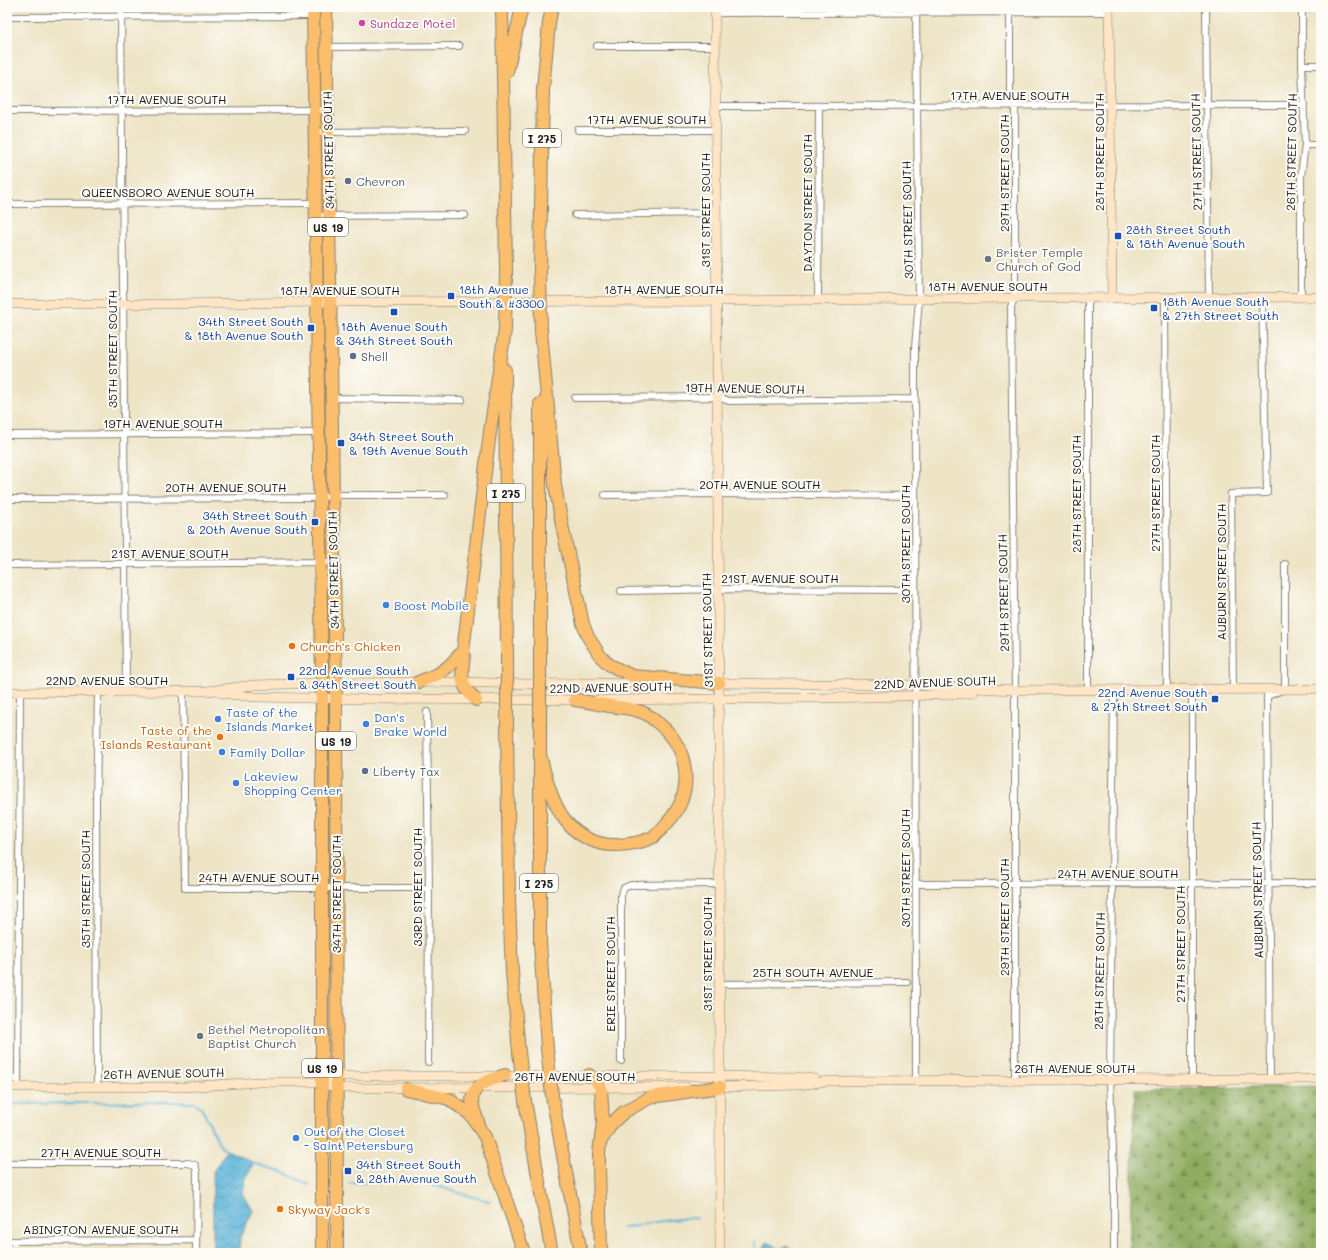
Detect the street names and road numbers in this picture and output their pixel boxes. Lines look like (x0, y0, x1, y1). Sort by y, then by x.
street label: 17TH AVENUE SOUTH (950, 87, 1070, 103)
street label: 17TH AVENUE SOUTH (107, 91, 227, 107)
street label: 34TH STREET SOUTH (319, 91, 337, 209)
street label: 28TH STREET SOUTH (1091, 93, 1107, 211)
street label: 27TH STREET SOUTH (1187, 93, 1205, 211)
street label: 26TH STREET SOUTH (1282, 93, 1300, 211)
street label: 17TH AVENUE SOUTH (587, 111, 707, 127)
street label: 29TH STREET SOUTH (996, 114, 1012, 232)
road number: I 275 (523, 129, 561, 147)
street label: DAYTON STREET SOUTH (799, 134, 815, 272)
street label: 31ST STREET SOUTH (697, 153, 713, 267)
street label: 30TH STREET SOUTH (898, 161, 916, 279)
street label: QUEENSBORO AVENUE SOUTH (82, 184, 254, 200)
road number: US 19 (308, 218, 348, 236)
street label: 18TH AVENUE SOUTH (928, 278, 1048, 294)
street label: 18TH AVENUE SOUTH (604, 281, 724, 297)
street label: 18TH AVENUE SOUTH (280, 282, 400, 298)
street label: 35TH STREET SOUTH (104, 290, 120, 408)
street label: 19TH AVENUE SOUTH (685, 379, 805, 397)
street label: 19TH AVENUE SOUTH (103, 415, 223, 431)
street label: 27TH STREET SOUTH (1147, 434, 1163, 552)
street label: 28TH STREET SOUTH (1068, 435, 1084, 553)
street label: 20TH AVENUE SOUTH (699, 476, 821, 492)
street label: 20TH AVENUE SOUTH (165, 479, 287, 495)
road number: I 275 (487, 484, 525, 502)
street label: 30TH STREET SOUTH (897, 485, 913, 603)
street label: AUBURN STREET SOUTH (1213, 503, 1229, 641)
street label: 34TH STREET SOUTH (324, 511, 342, 629)
street label: 29TH STREET SOUTH (994, 534, 1012, 652)
street label: 21ST AVENUE SOUTH (111, 545, 229, 561)
street label: 21ST AVENUE SOUTH (721, 570, 839, 586)
street label: 31ST STREET SOUTH (698, 573, 716, 687)
street label: 22ND AVENUE SOUTH (46, 672, 168, 688)
street label: 22ND AVENUE SOUTH (874, 672, 996, 692)
street label: 22ND AVENUE SOUTH (550, 678, 672, 696)
road number: US 19 (316, 732, 356, 750)
street label: 30TH STREET SOUTH (897, 809, 913, 927)
street label: AUBURN STREET SOUTH (1248, 821, 1266, 959)
street label: 33RD STREET SOUTH (409, 828, 425, 946)
street label: 35TH STREET SOUTH (77, 830, 93, 948)
street label: 34TH STREET SOUTH (328, 835, 344, 953)
street label: 29TH STREET SOUTH (996, 858, 1012, 976)
street label: 24TH AVENUE SOUTH (1058, 865, 1179, 881)
street label: 24TH AVENUE SOUTH (199, 869, 320, 885)
road number: I 275 (520, 874, 558, 892)
street label: 27TH STREET SOUTH (1172, 885, 1188, 1003)
street label: 31ST STREET SOUTH (699, 897, 715, 1011)
street label: 28TH STREET SOUTH (1090, 912, 1108, 1030)
street label: ERIE STREET SOUTH (602, 916, 618, 1032)
street label: 25TH SOUTH AVENUE (753, 964, 874, 980)
road number: US 19 (302, 1059, 342, 1077)
street label: 26TH AVENUE SOUTH (1014, 1060, 1136, 1076)
street label: 26TH AVENUE SOUTH (103, 1064, 225, 1082)
street label: 26TH AVENUE SOUTH (514, 1068, 636, 1084)
street label: 27TH AVENUE SOUTH (41, 1144, 161, 1160)
street label: ABINGTON AVENUE SOUTH (23, 1221, 179, 1237)

